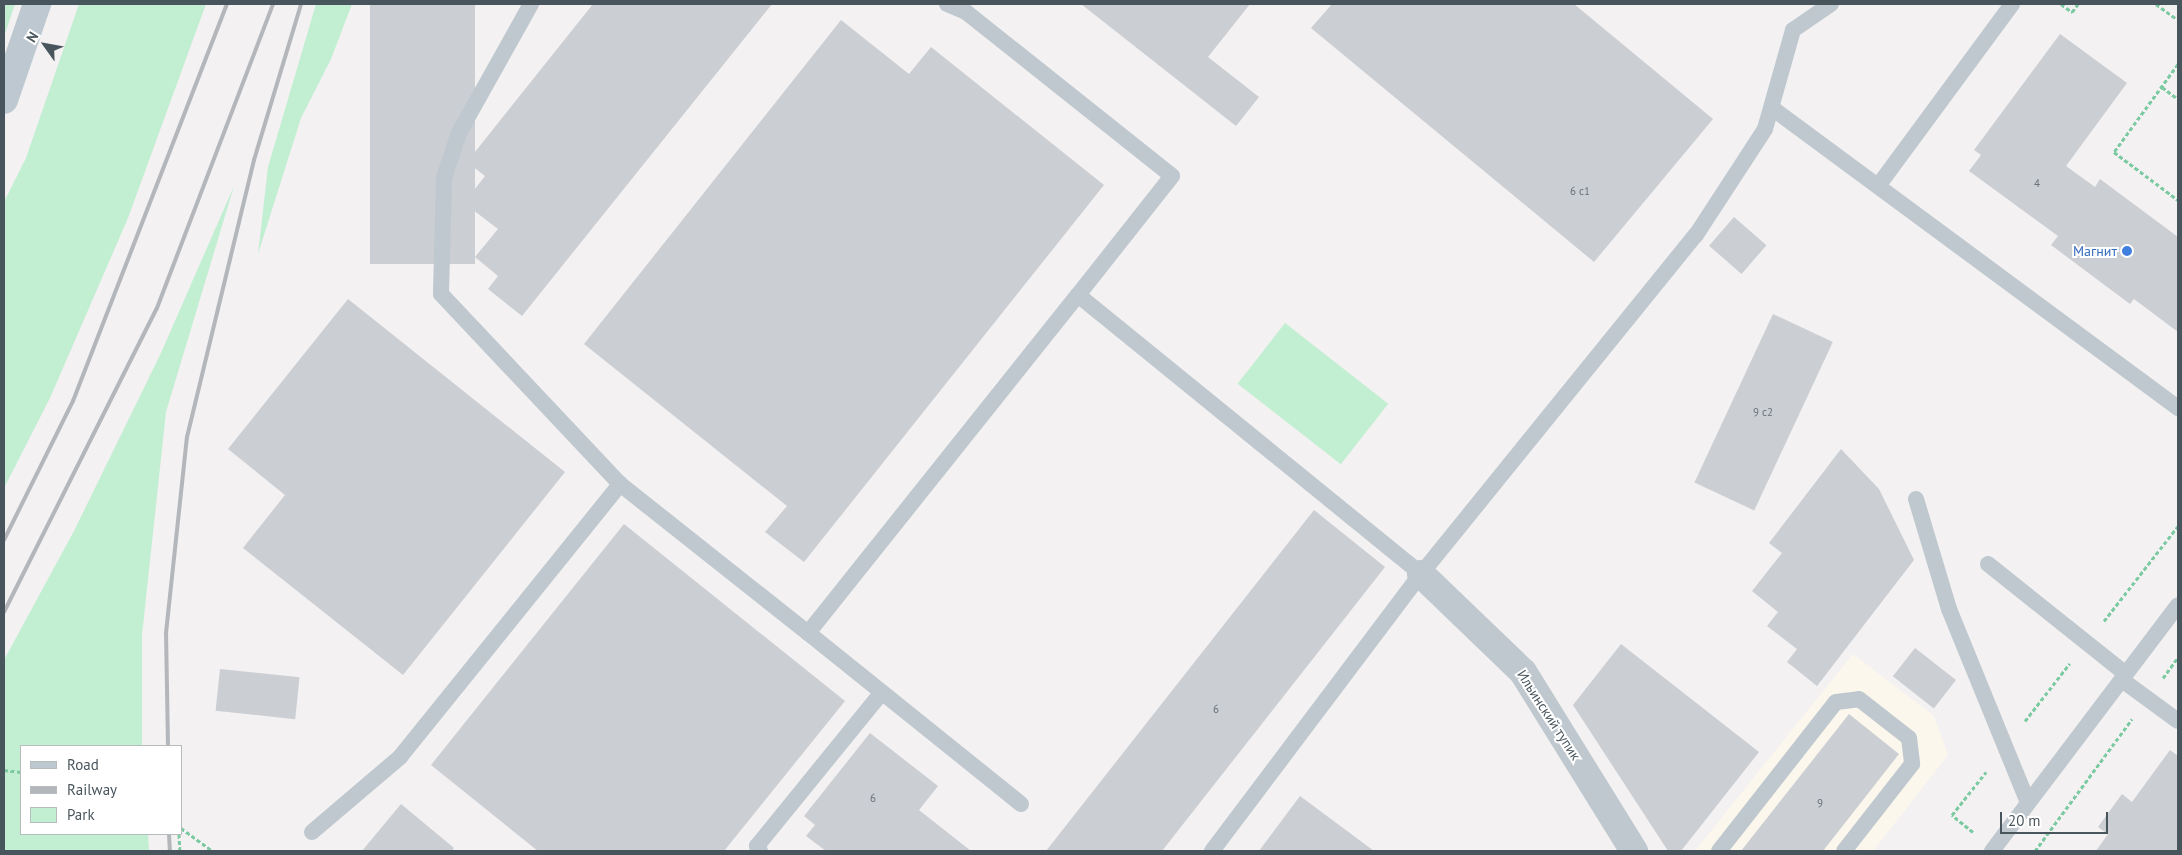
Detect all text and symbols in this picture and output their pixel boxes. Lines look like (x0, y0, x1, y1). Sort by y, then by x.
north arrow (20, 20, 70, 70)
text: N (22, 28, 42, 46)
house number: 4 (2034, 176, 2040, 190)
house number: 6 с1 (1570, 184, 1590, 198)
place label: Магнит (2073, 243, 2117, 259)
marker: Магнит (2121, 245, 2133, 257)
house number: 9 с2 (1753, 405, 1773, 419)
street label: Ильинский тупик (1514, 667, 1584, 763)
house number: 6 (1213, 702, 1219, 716)
legend (20, 745, 182, 835)
text: Road (67, 755, 99, 774)
text: Railway (67, 780, 117, 799)
house number: 6 (870, 791, 876, 805)
house number: 9 (1817, 796, 1823, 810)
scale bar (2002, 802, 2110, 834)
text: Park (67, 805, 95, 824)
text: 20 m (2008, 811, 2041, 830)

